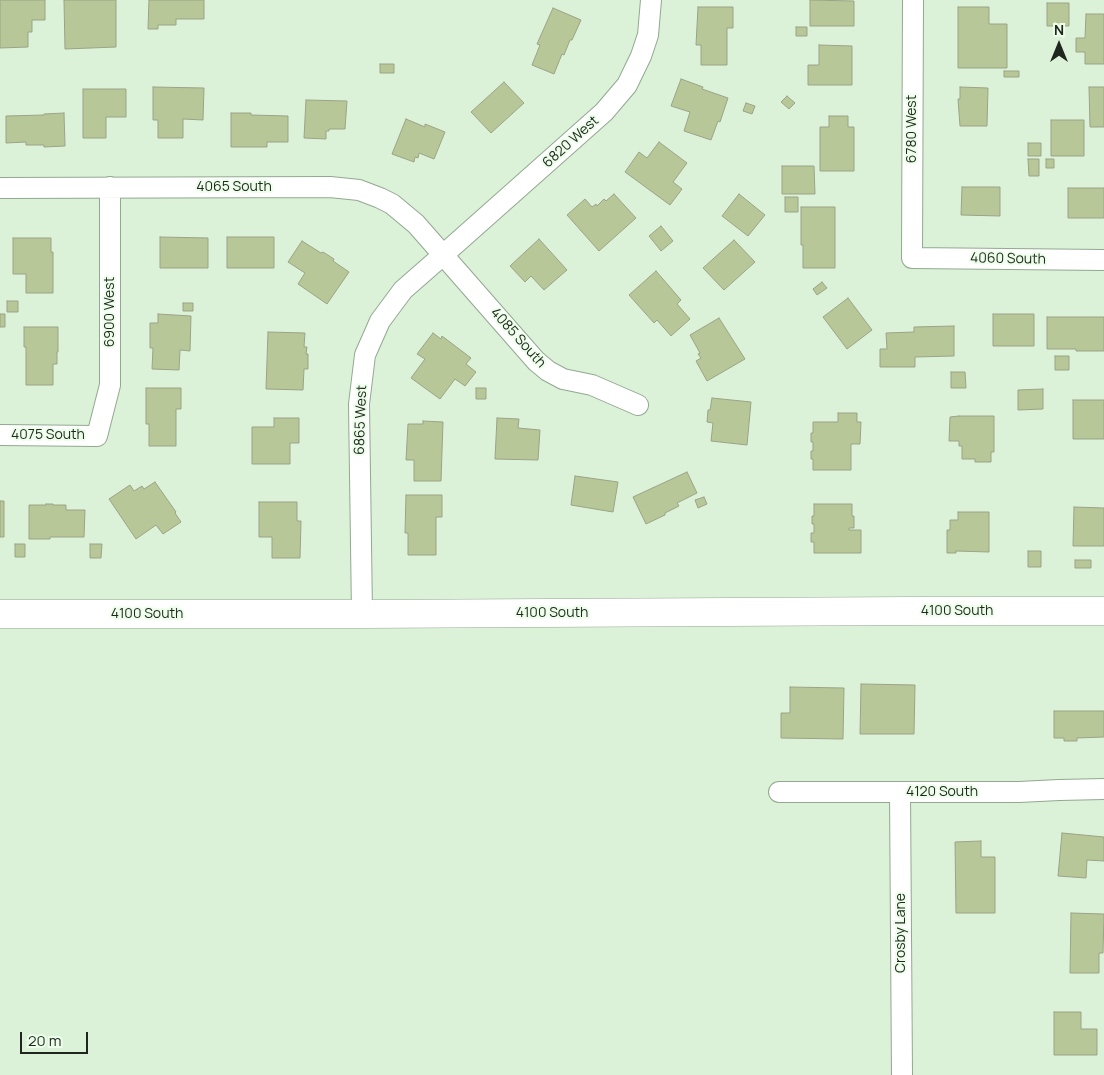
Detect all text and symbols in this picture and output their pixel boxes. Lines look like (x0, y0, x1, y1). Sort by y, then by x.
north arrow (1034, 20, 1084, 70)
text: N (1054, 20, 1064, 39)
street label: 6780 West (904, 95, 920, 163)
street label: 6820 West (540, 112, 602, 172)
street label: 4065 South (196, 179, 272, 195)
street label: 4060 South (970, 250, 1046, 268)
street label: 6900 West (102, 277, 118, 347)
street label: 4085 South (487, 305, 549, 371)
street label: 6865 West (351, 385, 371, 455)
street label: 4075 South (11, 427, 85, 443)
street label: 4100 South (921, 603, 993, 619)
street label: 4100 South (516, 605, 588, 621)
street label: 4100 South (111, 606, 183, 622)
street label: 4120 South (906, 784, 978, 800)
street label: Crosby Lane (893, 893, 909, 973)
scale bar (22, 1022, 90, 1054)
text: 20 m (28, 1030, 61, 1051)

